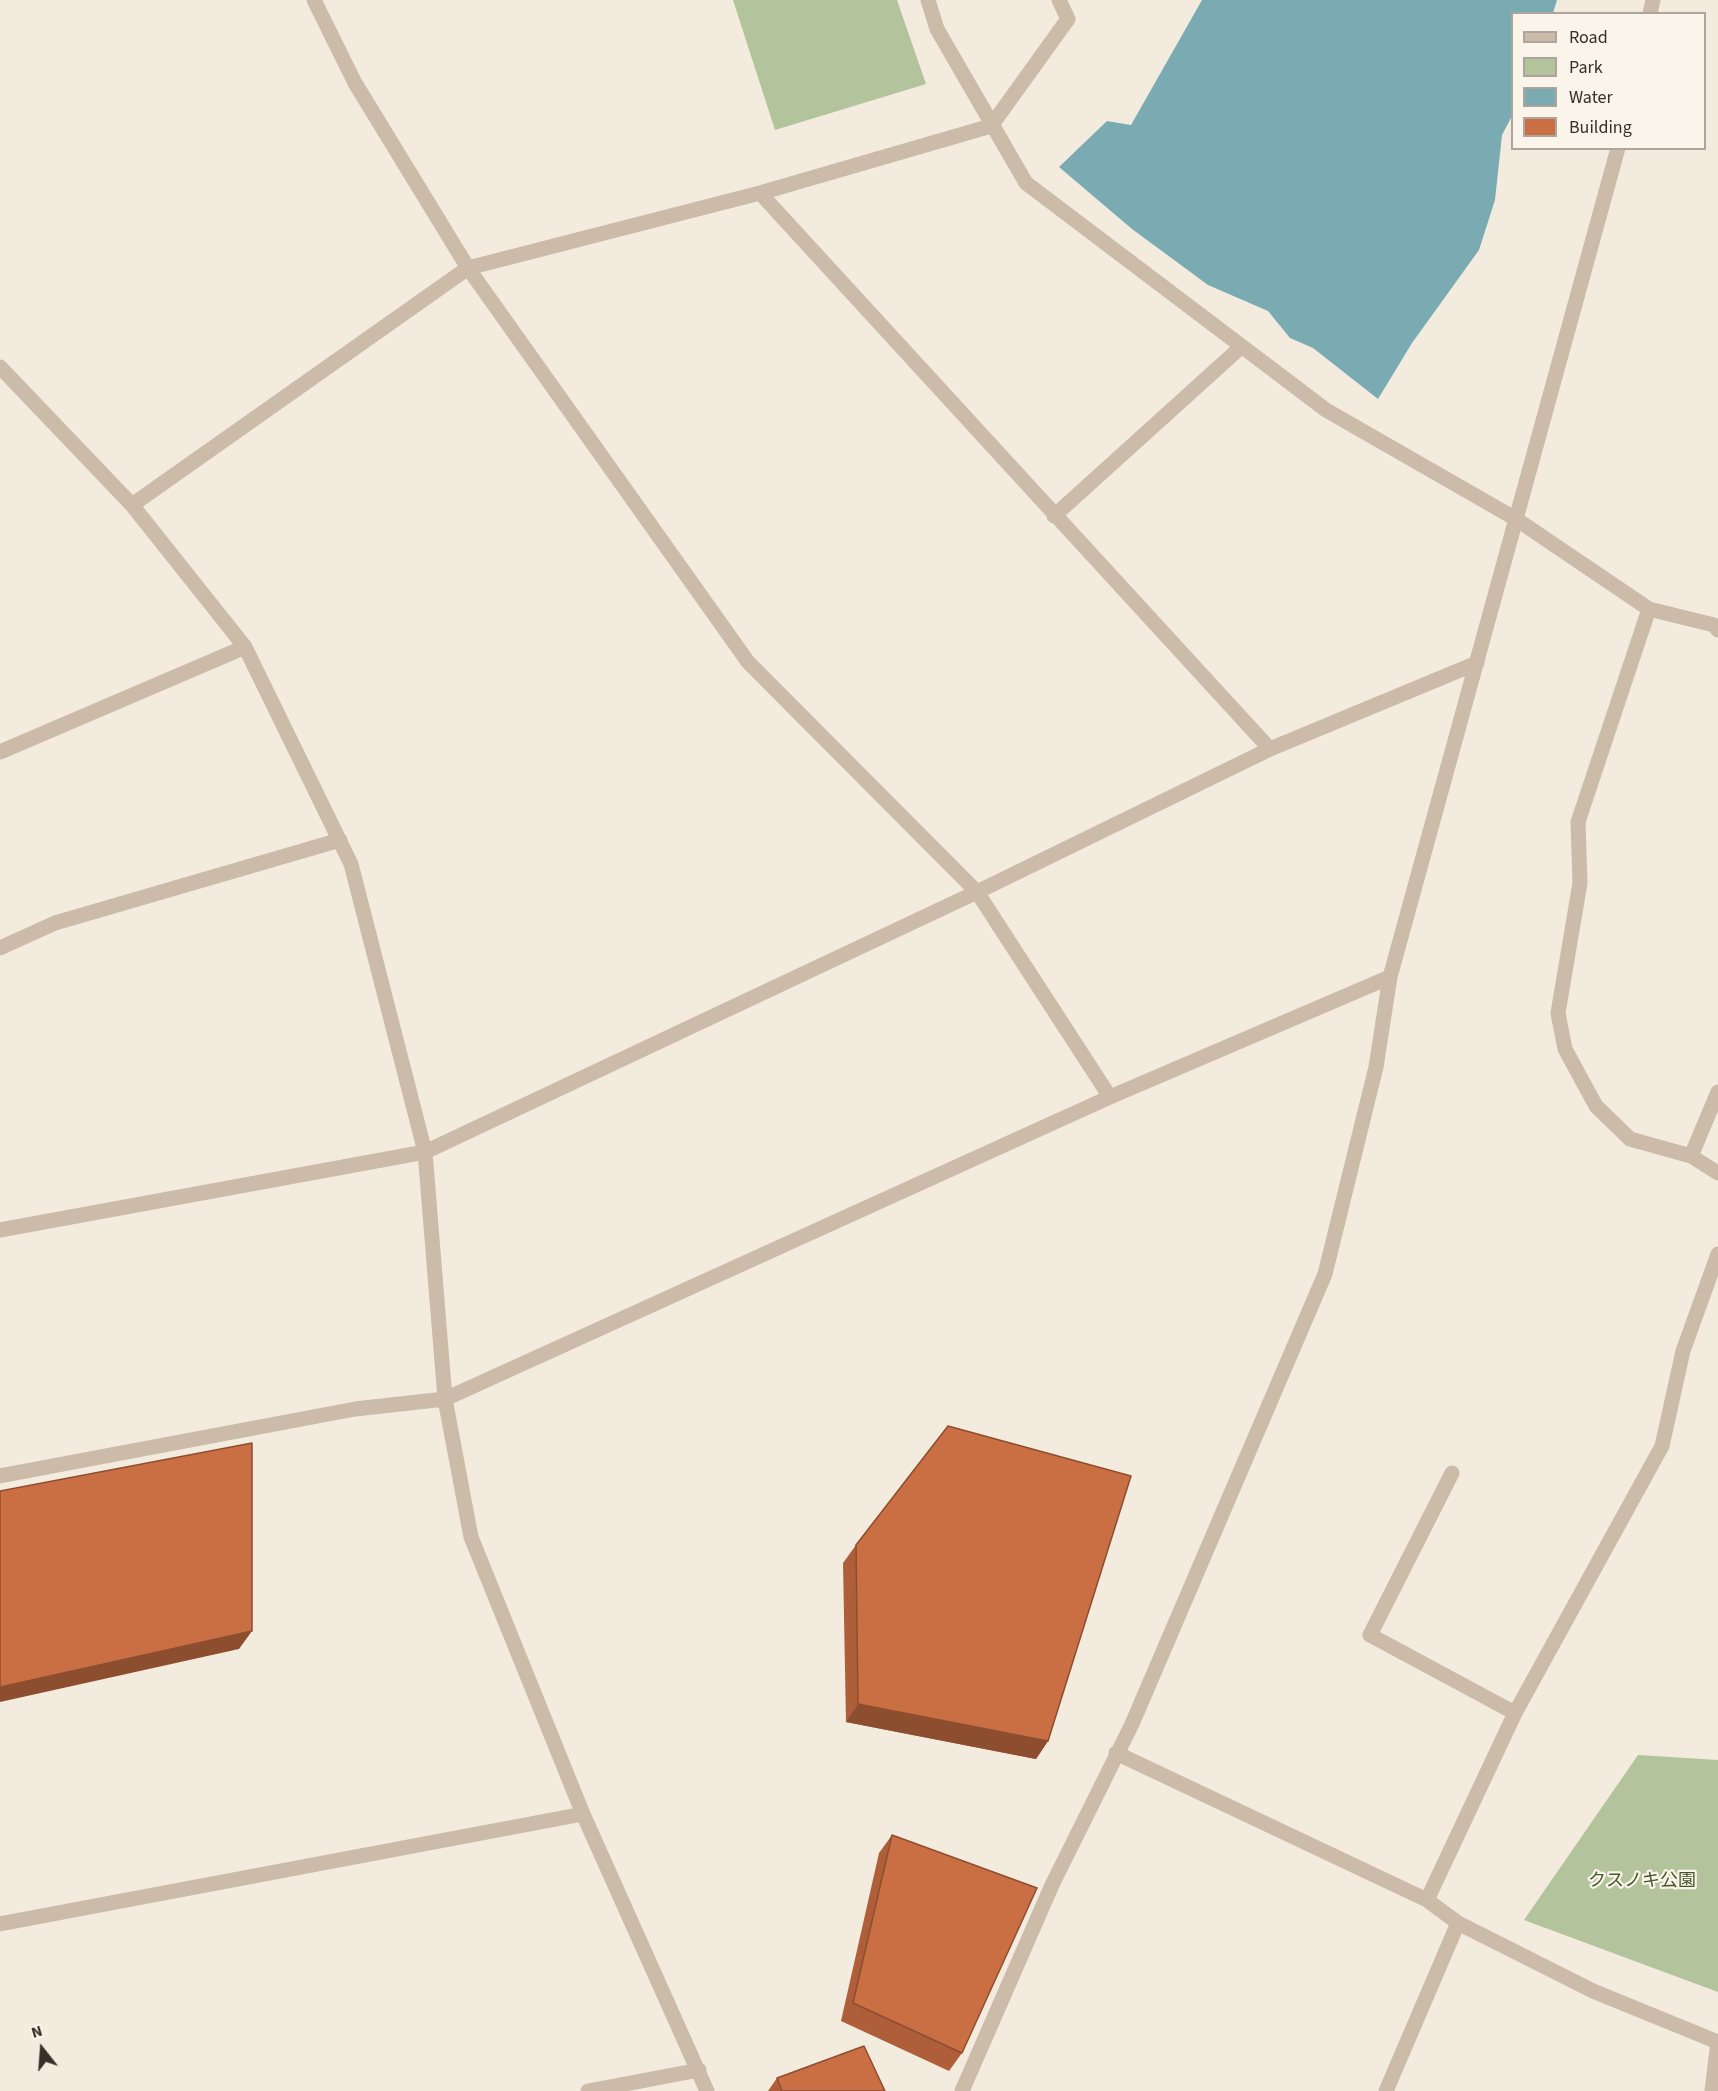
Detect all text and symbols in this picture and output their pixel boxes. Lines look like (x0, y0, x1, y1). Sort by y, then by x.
legend (1511, 12, 1706, 150)
text: Road (1569, 25, 1608, 50)
text: Park (1569, 55, 1603, 80)
text: Water (1569, 85, 1613, 110)
text: Building (1569, 115, 1632, 140)
park label: クスノキ公園 (1588, 1871, 1696, 1893)
north arrow (12, 2019, 72, 2079)
text: N (28, 2020, 45, 2044)

